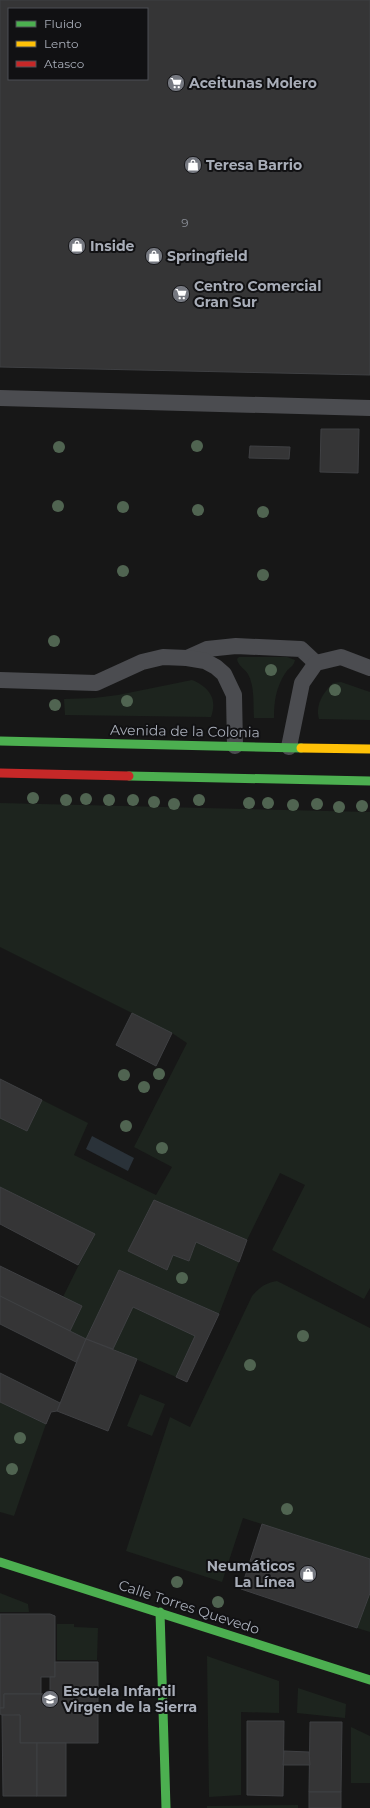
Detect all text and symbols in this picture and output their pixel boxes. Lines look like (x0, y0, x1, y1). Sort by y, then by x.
legend (8, 8, 148, 80)
text: Fluido (44, 16, 82, 31)
text: Lento (44, 36, 79, 51)
text: Atasco (44, 56, 84, 71)
supermarket icon: Aceitunas Molero (166, 73, 186, 93)
place label: Aceitunas Molero (188, 74, 317, 92)
shop icon: Teresa Barrio (183, 155, 203, 175)
place label: Teresa Barrio (206, 156, 302, 174)
house number: 9 (181, 215, 189, 230)
shop icon: Inside (67, 236, 87, 256)
place label: Inside (90, 237, 135, 255)
shop icon: Springfield (144, 246, 164, 266)
place label: Springfield (167, 247, 248, 265)
place label: Centro Comercial Gran Sur (194, 277, 321, 311)
supermarket icon: Centro Comercial Gran Sur (171, 284, 191, 304)
street label: Avenida de la Colonia (110, 721, 260, 741)
place label: Neumáticos La Línea (207, 1557, 296, 1591)
shop icon: Neumáticos La Línea (298, 1564, 318, 1584)
street label: Calle Torres Quevedo (116, 1576, 262, 1638)
place label: Escuela Infantil Virgen de la Sierra (62, 1682, 197, 1716)
school or university icon: Escuela Infantil Virgen de la Sierra (40, 1689, 60, 1709)

